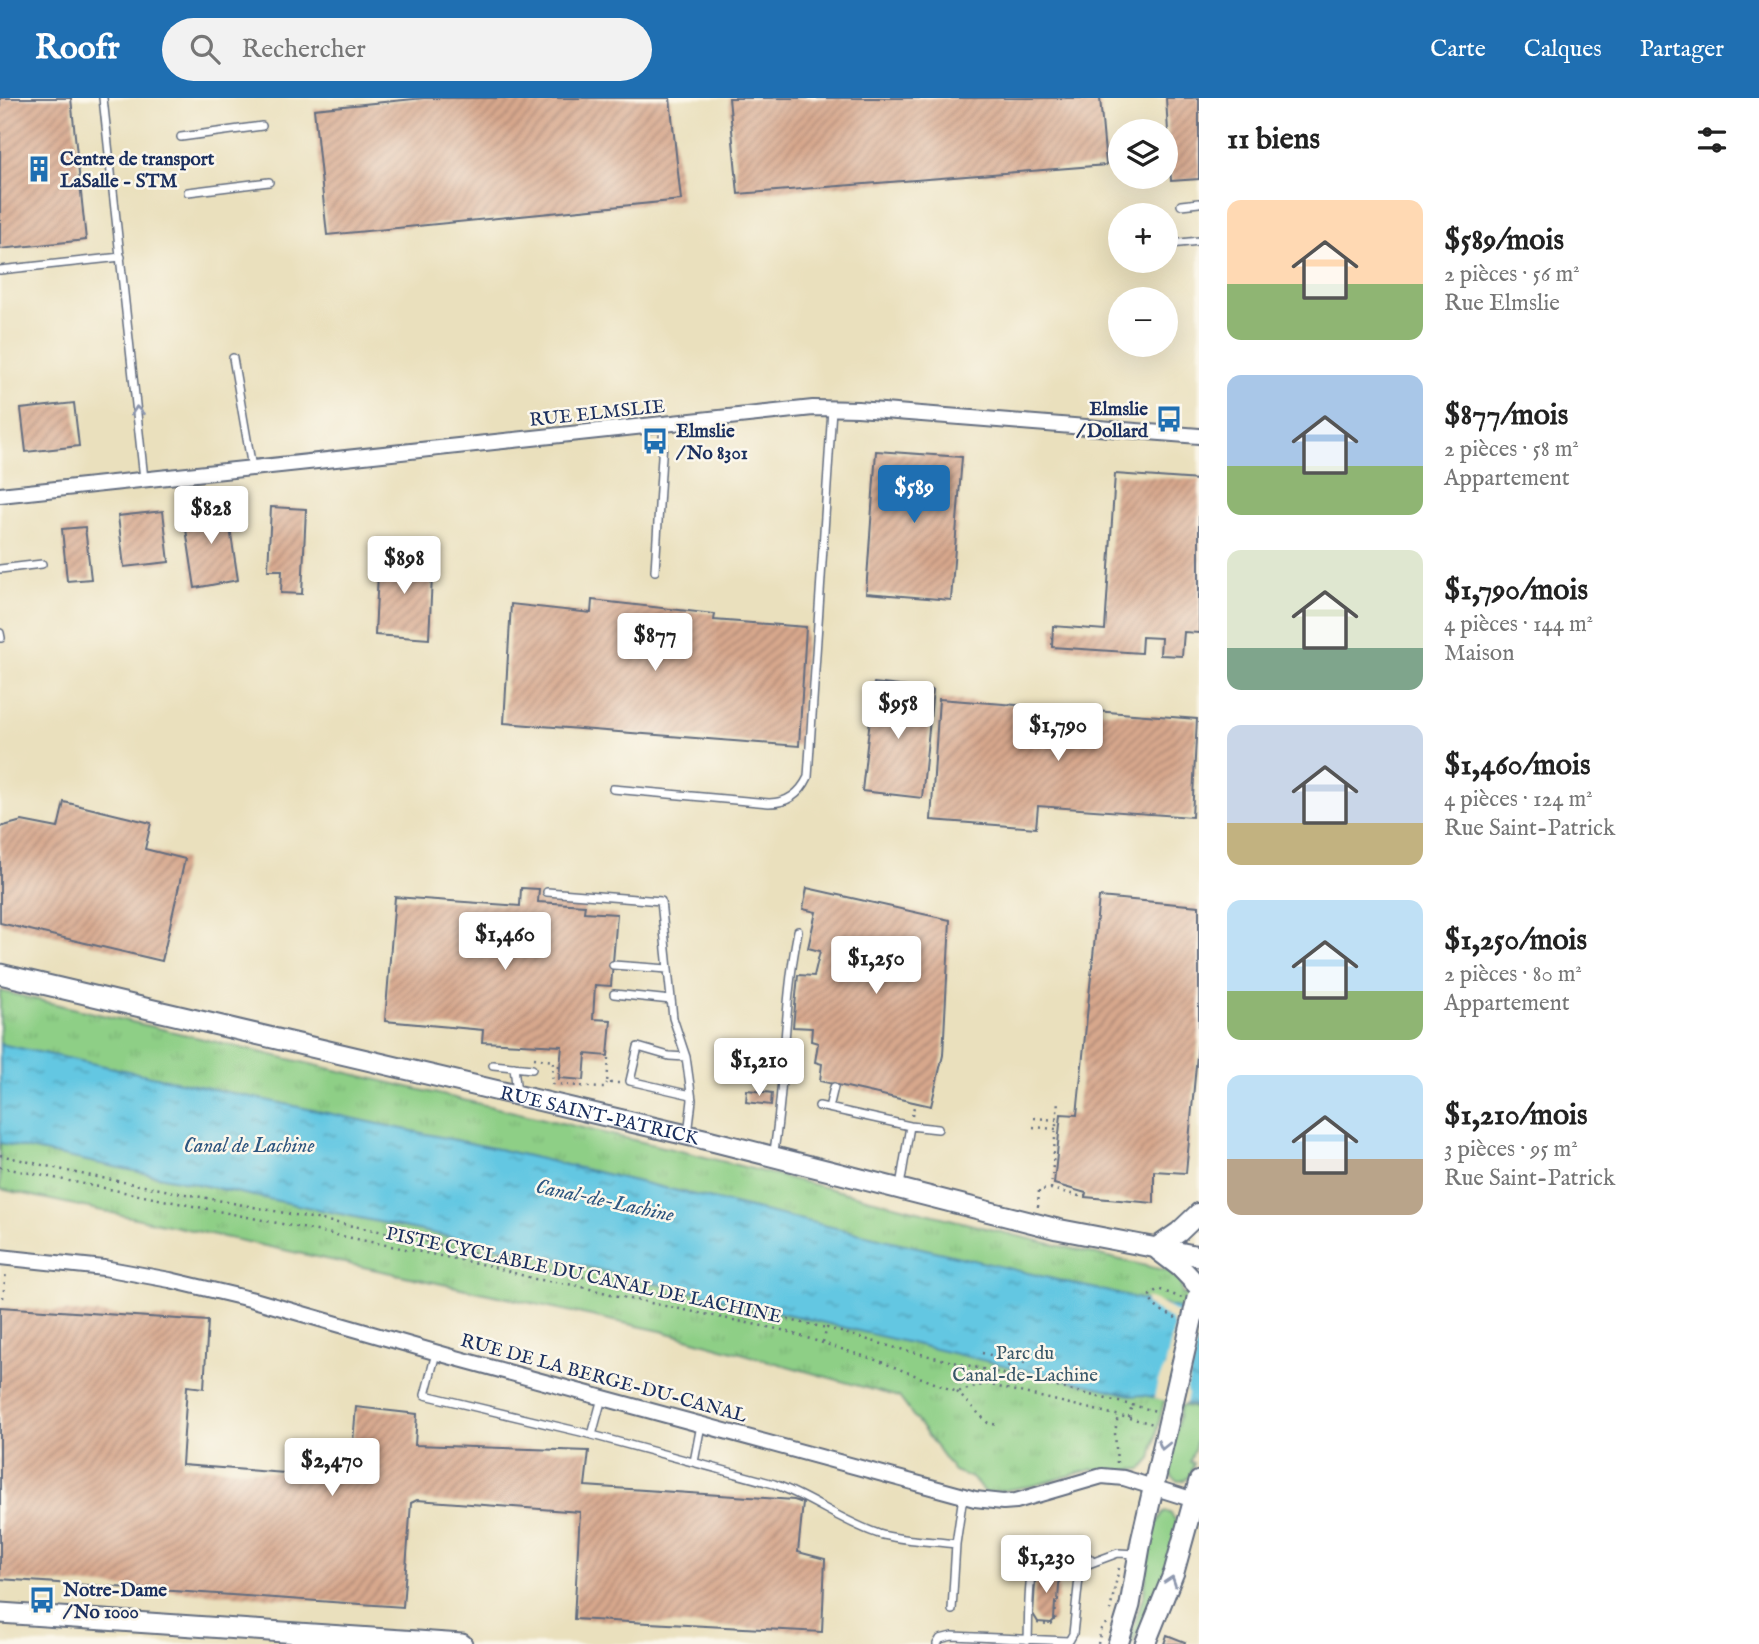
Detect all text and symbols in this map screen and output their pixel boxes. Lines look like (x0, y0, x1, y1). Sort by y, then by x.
search box (162, 18, 652, 81)
text: Roofr (35, 28, 120, 70)
icon: search (186, 30, 224, 68)
text: Rechercher (242, 33, 366, 66)
text: Carte (1430, 34, 1486, 65)
text: Calques (1524, 34, 1602, 65)
text: Partager (1640, 34, 1724, 65)
map controls (1108, 119, 1178, 357)
button: layers (1108, 119, 1178, 189)
text: 11 biens (1227, 121, 1320, 159)
icon: filters (1693, 121, 1731, 159)
place label: Centre de transport LaSalle - STM (60, 148, 215, 194)
building icon: Centre de transport LaSalle - STM (24, 154, 54, 184)
button: + (1108, 203, 1178, 273)
text: $589/mois (1444, 222, 1564, 260)
icon: home (1283, 228, 1367, 312)
text: 2 pièces · 56 m² (1444, 260, 1580, 289)
button: − (1108, 287, 1178, 357)
text: Rue Elmslie (1444, 289, 1560, 318)
street label: RUE ELMSLIE (528, 395, 666, 433)
text: $877/mois (1444, 397, 1568, 435)
place label: Elmslie / Dollard (1075, 398, 1149, 444)
icon: home (1283, 403, 1367, 487)
bus stop icon: Elmslie / Dollard (1154, 404, 1184, 434)
one-way arrow (130, 406, 145, 417)
place label: Elmslie / No 8301 (675, 420, 748, 466)
bus stop icon: Elmslie / No 8301 (640, 426, 670, 456)
text: 2 pièces · 58 m² (1444, 435, 1579, 464)
text: Appartement (1444, 464, 1570, 493)
pin: $589 (873, 466, 955, 525)
text: $589 (894, 473, 934, 502)
pin: $828 (170, 486, 252, 546)
text: $828 (190, 494, 232, 523)
pin: $898 (363, 536, 445, 596)
text: $898 (384, 544, 424, 573)
text: $1,790/mois (1444, 572, 1588, 610)
icon: home (1283, 578, 1367, 662)
text: 4 pièces · 144 m² (1444, 610, 1593, 639)
pin: $877 (614, 614, 696, 673)
text: $877 (633, 621, 677, 650)
text: Maison (1444, 639, 1514, 668)
pin: $958 (857, 682, 939, 741)
text: $958 (878, 689, 918, 718)
pin: $1,790 (1001, 704, 1115, 763)
text: $1,790 (1029, 711, 1087, 740)
text: $1,460/mois (1444, 747, 1591, 785)
icon: home (1283, 753, 1367, 837)
text: 4 pièces · 124 m² (1444, 785, 1593, 814)
text: Rue Saint-Patrick (1444, 814, 1615, 843)
pin: $1,460 (448, 912, 562, 972)
text: $1,460 (475, 920, 535, 949)
text: $1,250/mois (1444, 922, 1587, 960)
icon: home (1283, 928, 1367, 1012)
pin: $1,250 (819, 936, 933, 996)
text: $1,250 (847, 944, 905, 973)
text: 2 pièces · 80 m² (1444, 960, 1582, 989)
text: Appartement (1444, 989, 1570, 1018)
pin: $1,210 (702, 1038, 816, 1098)
text: $1,210 (730, 1046, 788, 1075)
street label: RUE SAINT-PATRICK (497, 1082, 701, 1152)
text: $1,210/mois (1444, 1097, 1588, 1135)
icon: home (1283, 1103, 1367, 1187)
water label: Canal de Lachine (184, 1133, 314, 1160)
text: 3 pièces · 95 m² (1444, 1135, 1578, 1164)
text: Rue Saint-Patrick (1444, 1164, 1615, 1193)
water label: Canal-de-Lachine (533, 1174, 676, 1229)
street label: PISTE CYCLABLE DU CANAL DE LACHINE (383, 1222, 784, 1330)
street label: RUE DE LA BERGE-DU-CANAL (458, 1329, 750, 1429)
park label: Parc du Canal-de-Lachine (952, 1342, 1098, 1388)
pin: $2,470 (275, 1438, 389, 1498)
one-way arrow (1157, 1439, 1171, 1451)
text: $2,470 (301, 1446, 363, 1475)
pin: $1,230 (989, 1536, 1103, 1595)
text: $1,230 (1017, 1543, 1075, 1572)
one-way arrow (1163, 1576, 1177, 1588)
place label: Notre-Dame / No 1000 (62, 1579, 167, 1625)
bus stop icon: Notre-Dame / No 1000 (27, 1585, 57, 1615)

